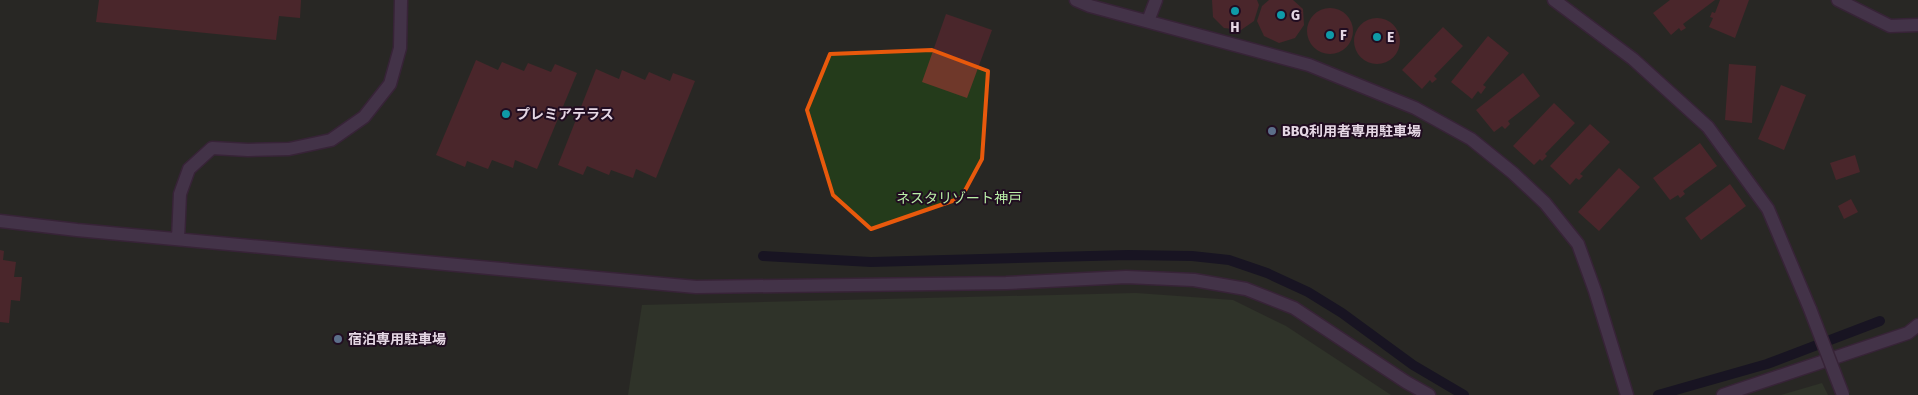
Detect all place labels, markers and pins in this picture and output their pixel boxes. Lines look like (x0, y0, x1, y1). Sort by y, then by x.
marker: H (1229, 5, 1241, 17)
place label: G (1291, 7, 1300, 24)
marker: G (1275, 9, 1287, 21)
place label: H (1230, 19, 1240, 36)
place label: F (1340, 27, 1347, 44)
marker: F (1324, 29, 1336, 41)
place label: E (1387, 29, 1394, 46)
marker: E (1371, 31, 1383, 43)
place label: プレミアテラス (516, 106, 614, 123)
marker: プレミアテラス (500, 108, 512, 120)
place label: BBQ利用者専用駐車場 (1282, 123, 1421, 140)
marker: BBQ利用者専用駐車場 (1266, 125, 1278, 137)
place label: 宿泊専用駐車場 (348, 331, 446, 348)
marker: 宿泊専用駐車場 (332, 333, 344, 345)

